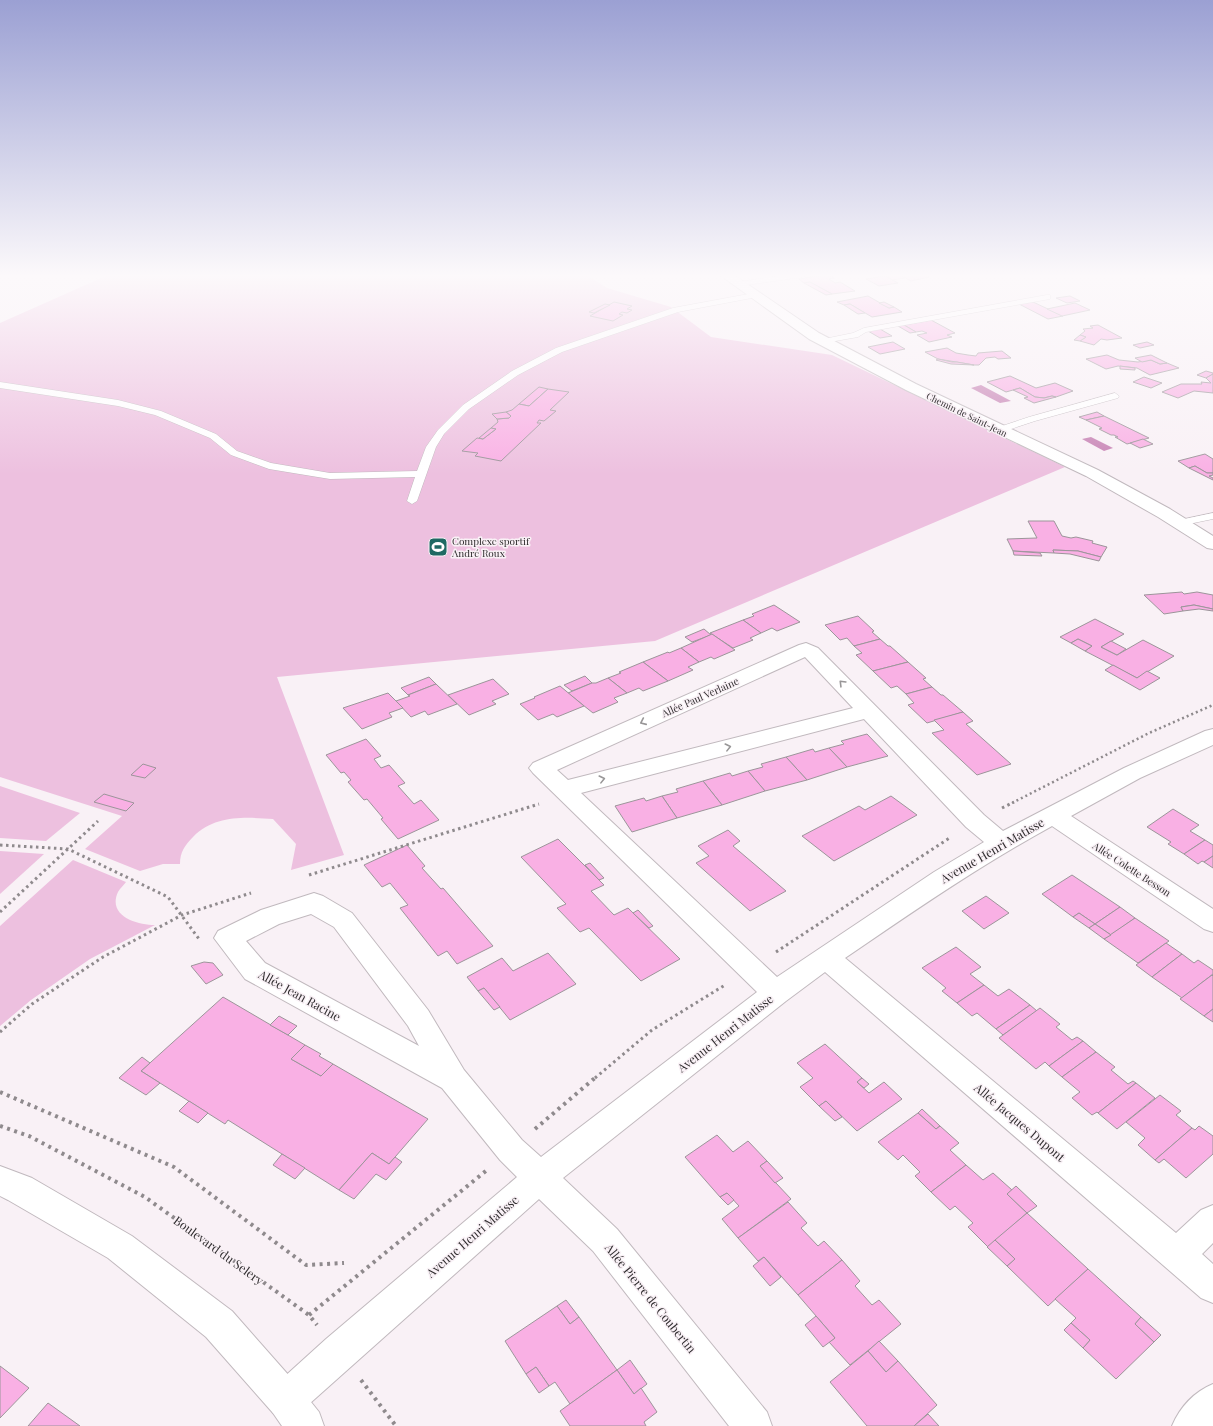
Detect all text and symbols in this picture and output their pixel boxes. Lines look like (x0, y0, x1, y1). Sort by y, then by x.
street label: Chemin de Saint-Jean (925, 389, 1010, 439)
place label: Complexe sportif André Roux (451, 534, 530, 560)
sports icon: Complexe sportif André Roux (427, 536, 449, 558)
street label: Allée Paul Verlaine (658, 674, 741, 721)
one-way arrow (839, 680, 847, 688)
one-way arrow (640, 717, 648, 725)
one-way arrow (724, 743, 731, 752)
one-way arrow (599, 775, 606, 784)
street label: Avenue Henri Matisse (936, 814, 1047, 887)
street label: Allée Colette Besson (1089, 838, 1174, 900)
street label: Allée Jean Racine (255, 965, 344, 1024)
street label: Avenue Henri Matisse (673, 991, 776, 1076)
street label: Allée Jacques Dupont (971, 1079, 1069, 1165)
street label: Avenue Henri Matisse (422, 1191, 522, 1281)
street label: Boulevard du Selery (171, 1212, 267, 1288)
street label: Allée Pierre de Coubertin (601, 1239, 700, 1356)

